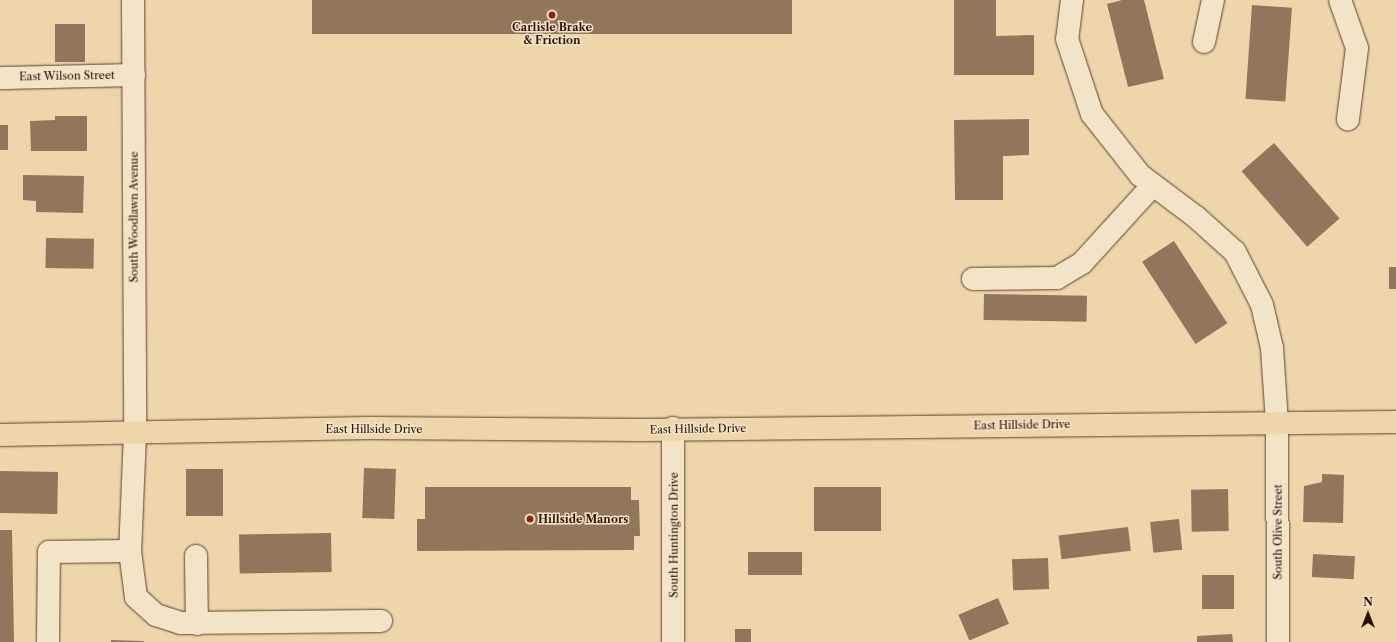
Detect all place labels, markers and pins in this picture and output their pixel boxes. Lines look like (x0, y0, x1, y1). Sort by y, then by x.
marker: Carlisle Brake & Friction (547, 10, 557, 20)
place label: Carlisle Brake & Friction (512, 21, 592, 47)
place label: Hillside Manors (538, 512, 628, 526)
marker: Hillside Manors (525, 514, 535, 524)

